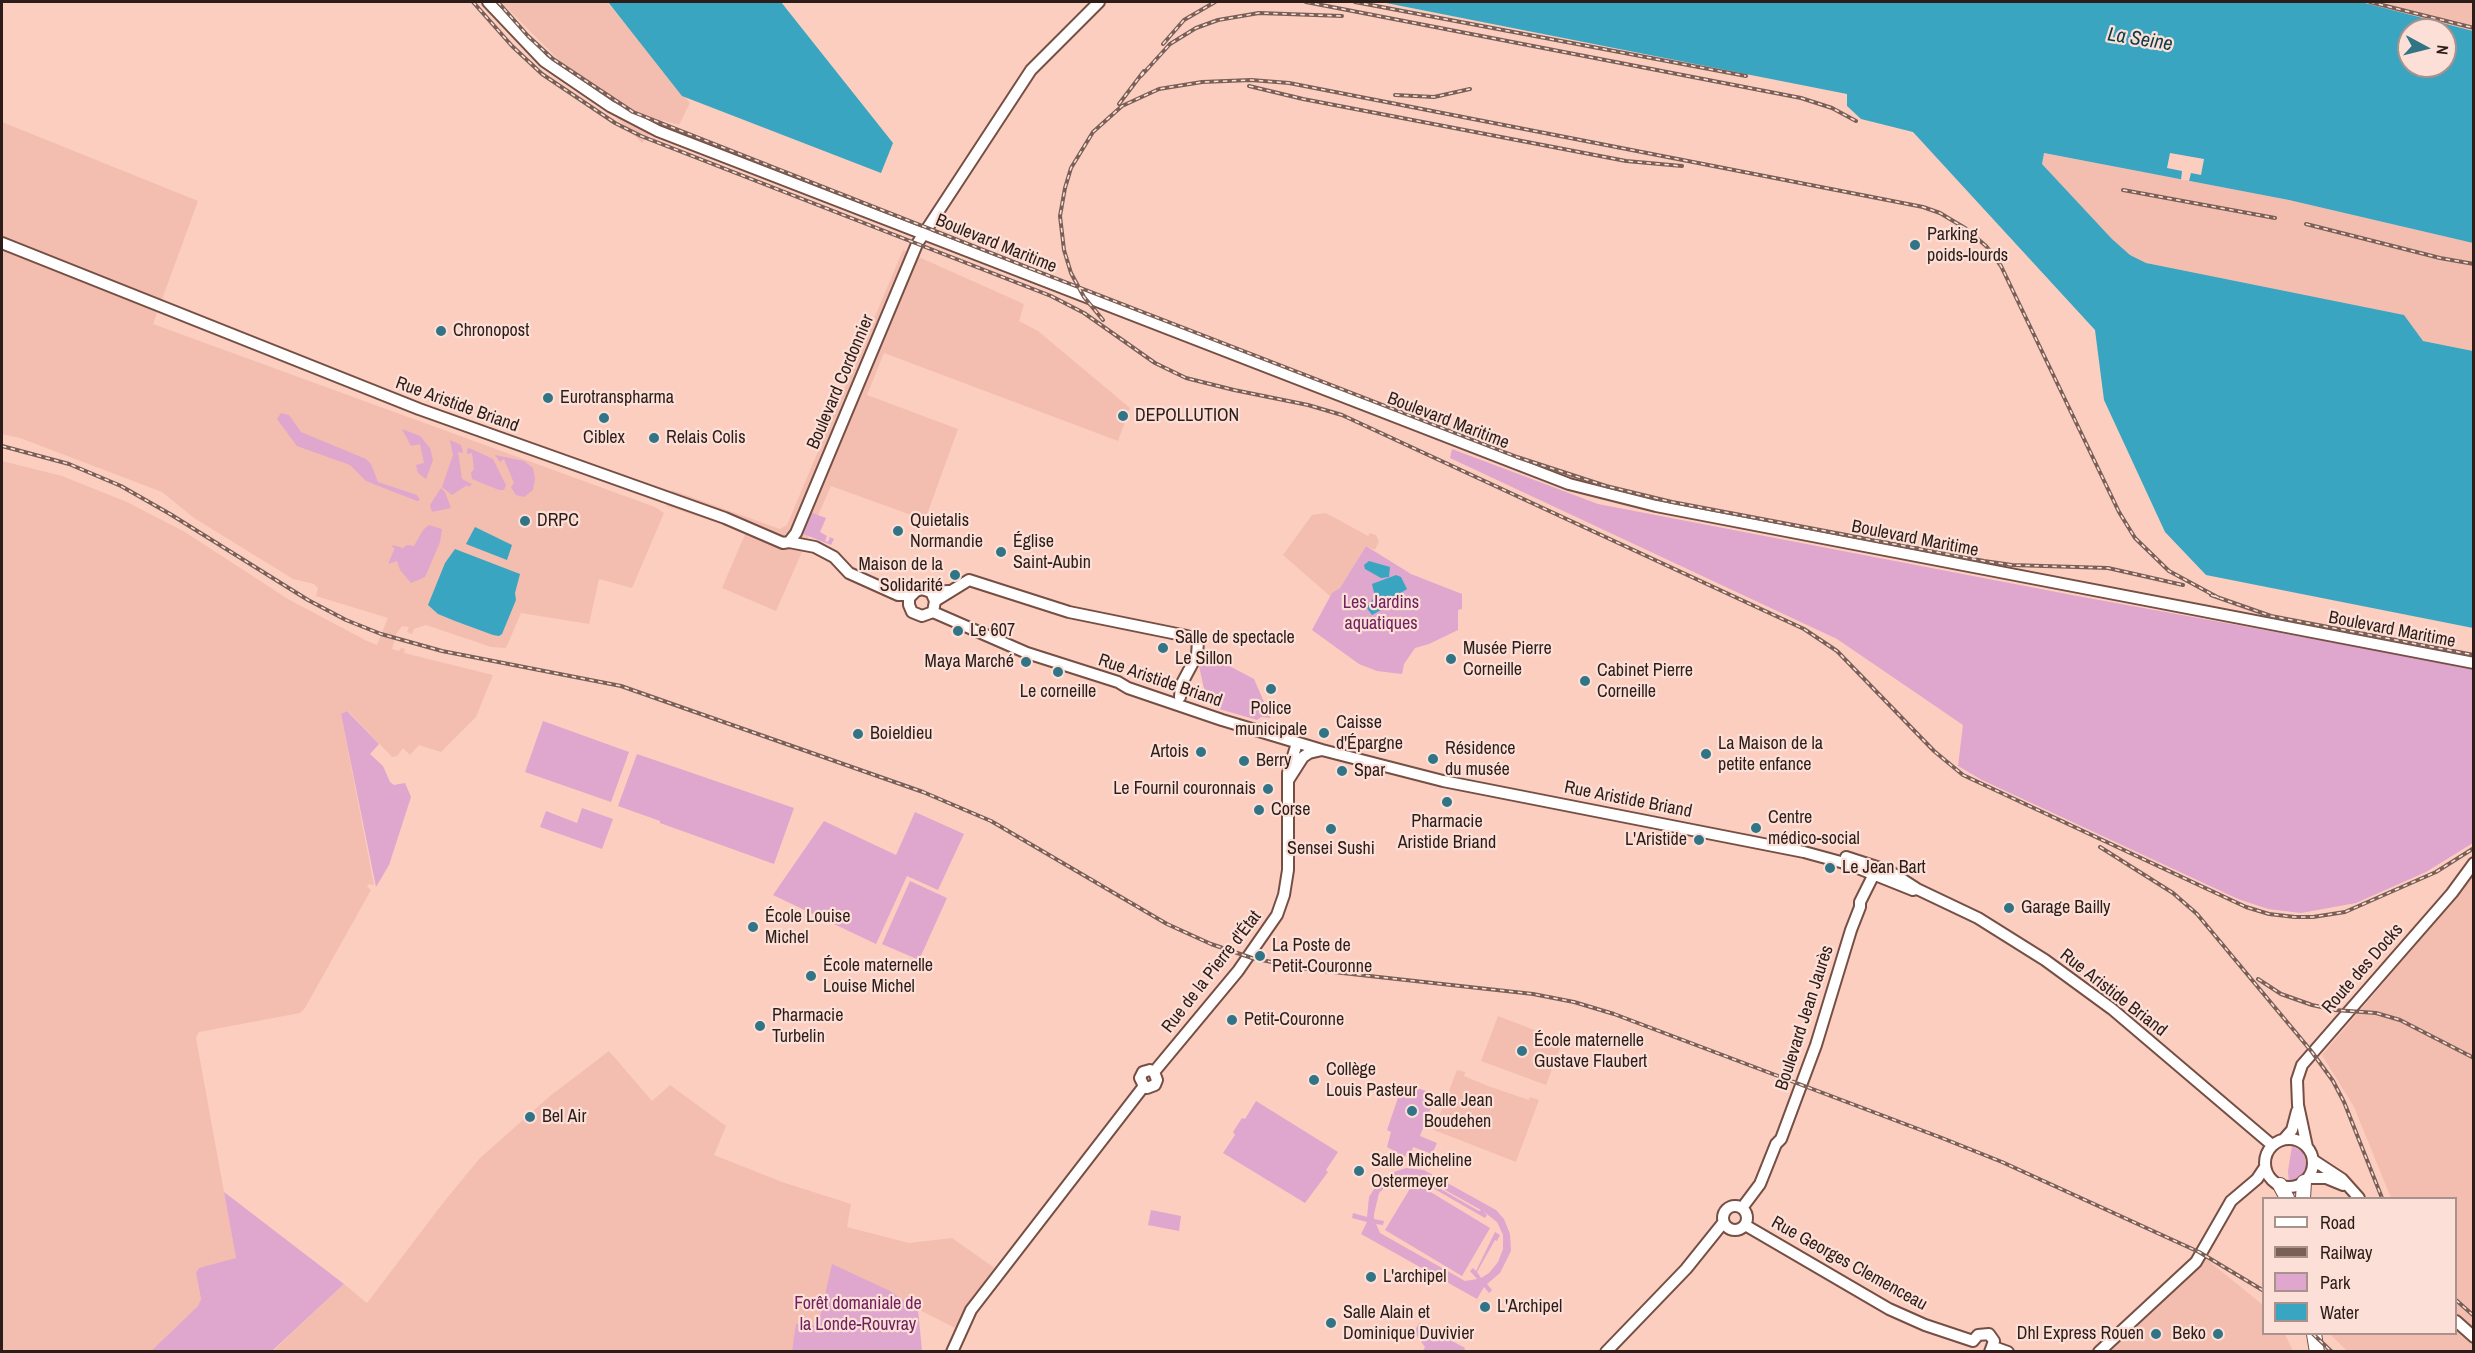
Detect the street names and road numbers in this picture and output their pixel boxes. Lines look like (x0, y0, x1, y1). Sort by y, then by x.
street label: Boulevard Maritime (932, 210, 1060, 278)
street label: Boulevard Cordonnier (803, 311, 879, 453)
street label: Rue Aristide Briand (392, 373, 522, 437)
street label: Boulevard Maritime (1384, 388, 1512, 454)
street label: Boulevard Maritime (1850, 516, 1980, 562)
street label: Boulevard Maritime (2327, 607, 2457, 653)
street label: Rue Aristide Briand (1095, 650, 1225, 712)
street label: Rue Aristide Briand (1562, 777, 1694, 823)
street label: Rue de la Pierre d'État (1158, 907, 1266, 1037)
street label: Route des Docks (2318, 920, 2408, 1018)
street label: Boulevard Jean Jaurès (1771, 943, 1839, 1093)
street label: Rue Aristide Briand (2055, 945, 2171, 1041)
street label: Rue Georges Clemenceau (1767, 1212, 1931, 1316)

